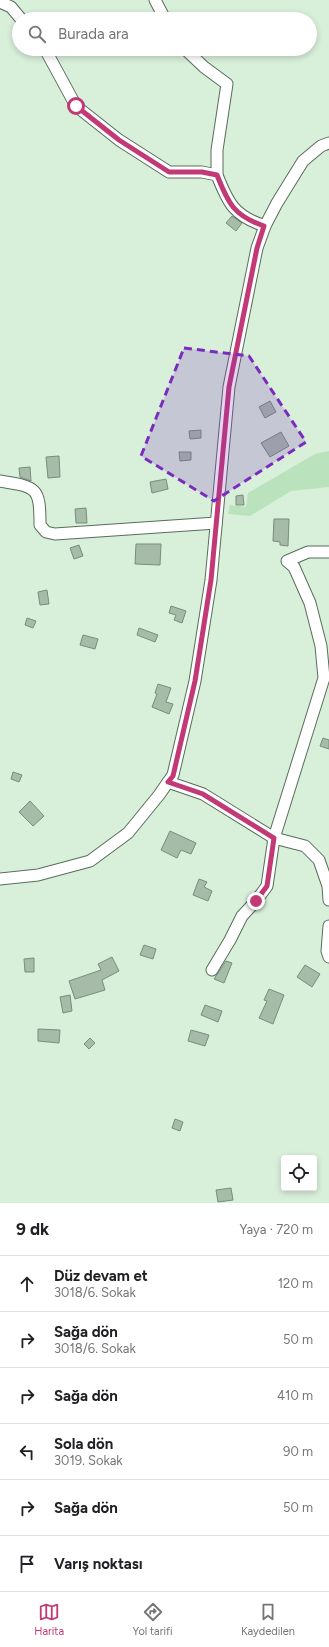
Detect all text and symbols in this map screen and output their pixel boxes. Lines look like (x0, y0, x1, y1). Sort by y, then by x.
search box (12, 12, 317, 56)
icon: search (26, 23, 48, 45)
text: Burada ara (58, 25, 129, 43)
route start (67, 97, 85, 115)
route end (247, 892, 265, 910)
map controls (281, 1155, 317, 1191)
button: locate (281, 1155, 317, 1191)
text: 9 dk (16, 1219, 49, 1239)
text: Yaya · 720 m (240, 1222, 313, 1237)
text: Düz devam et (54, 1267, 148, 1285)
icon: ahead (16, 1273, 38, 1295)
text: 120 m (278, 1276, 313, 1291)
text: 3018/6. Sokak (54, 1285, 136, 1300)
text: Sağa dön (54, 1323, 118, 1341)
icon: right (16, 1329, 38, 1351)
text: 50 m (283, 1332, 313, 1347)
text: 3018/6. Sokak (54, 1341, 136, 1356)
icon: right (16, 1385, 38, 1407)
text: Sağa dön (54, 1387, 118, 1405)
text: 410 m (277, 1388, 313, 1403)
text: Sola dön (54, 1435, 113, 1453)
icon: left (16, 1441, 38, 1463)
text: 90 m (283, 1444, 313, 1459)
text: 3019. Sokak (54, 1453, 123, 1468)
icon: right (16, 1497, 38, 1519)
text: Sağa dön (54, 1499, 118, 1517)
text: 50 m (283, 1500, 313, 1515)
icon: arrive (16, 1553, 38, 1575)
text: Varış noktası (54, 1555, 143, 1573)
tab: Harita (34, 1601, 64, 1638)
tab: Yol tarifi (132, 1601, 173, 1638)
tab: Kaydedilen (241, 1601, 295, 1638)

